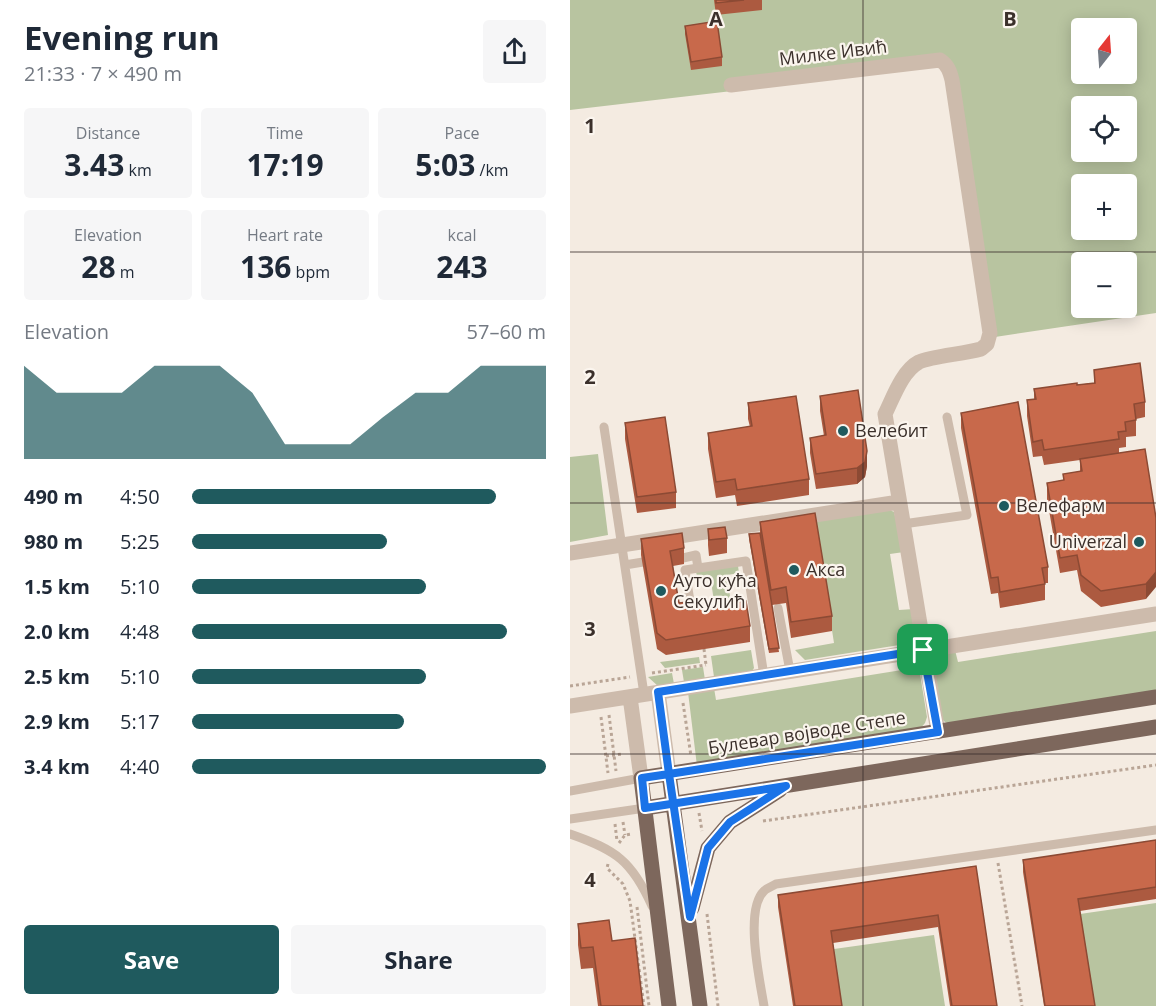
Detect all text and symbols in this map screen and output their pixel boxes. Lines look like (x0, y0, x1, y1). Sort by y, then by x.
text: A (709, 5, 723, 32)
text: B (1003, 5, 1017, 32)
text: Evening run (24, 15, 220, 60)
north arrow (1071, 18, 1137, 84)
map controls (1071, 18, 1137, 318)
button: share (483, 20, 546, 83)
street label: Милке Ивић (778, 33, 888, 71)
text: 21:33 · 7 × 490 m (24, 60, 182, 87)
button: locate (1071, 96, 1137, 162)
text: 1 (584, 112, 596, 139)
text: Distance (76, 122, 140, 144)
text: Time (267, 122, 303, 144)
text: Pace (444, 122, 480, 144)
text: 3.43 (64, 144, 124, 185)
text: 17:19 (246, 144, 324, 185)
text: 5:03 (415, 144, 475, 185)
text: km (124, 159, 152, 181)
text: /km (475, 159, 509, 181)
button: + (1071, 174, 1137, 240)
text: Elevation (74, 224, 142, 246)
text: Heart rate (247, 224, 323, 246)
text: kcal (448, 224, 477, 246)
text: 28 (81, 246, 116, 287)
text: 136 (240, 246, 291, 287)
text: 243 (436, 246, 488, 287)
button: − (1071, 252, 1137, 318)
text: m (116, 261, 135, 283)
text: bpm (291, 261, 330, 283)
text: Elevation (24, 318, 109, 345)
text: 57–60 m (467, 318, 546, 345)
text: 2 (584, 363, 596, 390)
place label: Велебит (855, 418, 928, 442)
marker: Велебит (836, 424, 850, 438)
text: 490 m (24, 483, 83, 510)
text: 4:50 (120, 483, 160, 510)
place label: Велефарм (1016, 493, 1105, 517)
marker: Велефарм (997, 499, 1011, 513)
text: 980 m (24, 528, 83, 555)
text: 5:25 (120, 528, 160, 555)
place label: Univerzal (1049, 529, 1127, 553)
marker: Univerzal (1132, 535, 1146, 549)
place label: Акса (806, 557, 845, 581)
marker: Акса (787, 563, 801, 577)
place label: Ауто кућа Секулић (673, 568, 757, 613)
text: 1.5 km (24, 573, 90, 600)
text: 5:10 (120, 573, 160, 600)
marker: Ауто кућа Секулић (654, 584, 668, 598)
text: 3 (584, 615, 596, 642)
text: 2.0 km (24, 618, 90, 645)
text: 4:48 (120, 618, 160, 645)
pin (897, 624, 948, 675)
icon: arrive (906, 633, 939, 666)
text: 2.5 km (24, 663, 90, 690)
text: 5:10 (120, 663, 160, 690)
street label: Булевар војводе Степе (706, 705, 907, 759)
text: 2.9 km (24, 708, 90, 735)
text: 5:17 (120, 708, 160, 735)
text: 3.4 km (24, 753, 90, 780)
text: 4:40 (120, 753, 160, 780)
text: 4 (584, 866, 596, 893)
button: Save (24, 925, 279, 994)
button: Share (291, 925, 546, 994)

